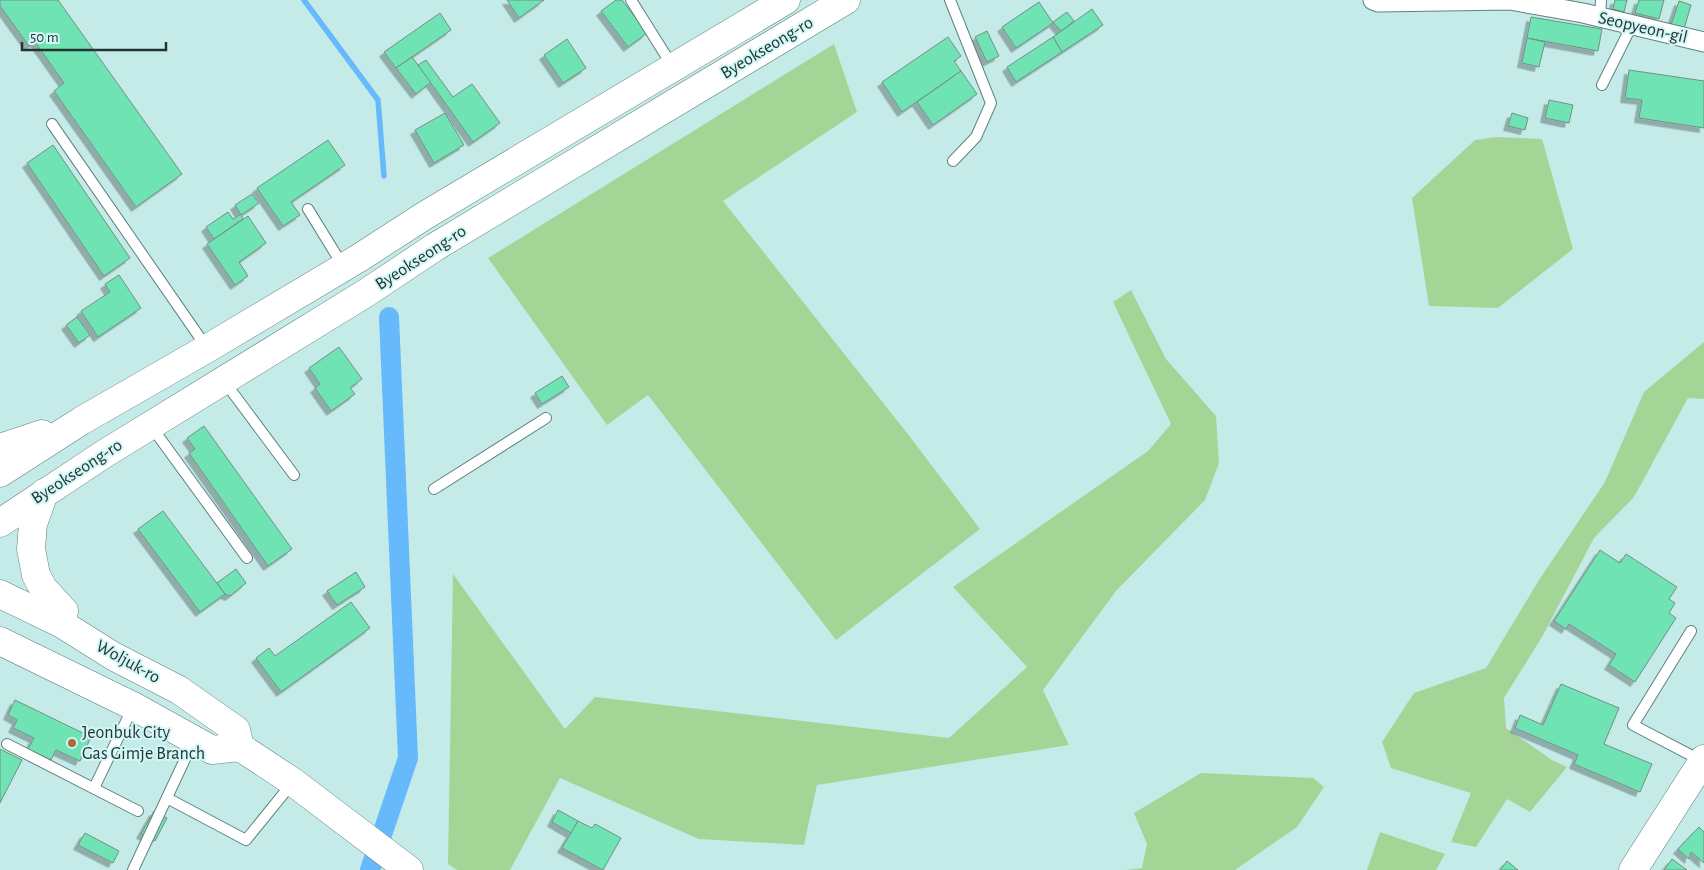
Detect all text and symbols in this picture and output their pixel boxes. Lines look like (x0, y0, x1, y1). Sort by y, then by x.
street label: Seopyeon-gil (1597, 9, 1689, 47)
street label: Byeokseong-ro (718, 13, 816, 83)
scale bar (22, 20, 166, 52)
text: 50 m (30, 30, 59, 45)
street label: Byeokseong-ro (372, 222, 470, 294)
street label: Byeokseong-ro (28, 436, 126, 508)
street label: Woljuk-ro (93, 637, 163, 687)
place label: Jeonbuk City Gas Gimje Branch (82, 724, 205, 763)
marker: Jeonbuk City Gas Gimje Branch (66, 737, 78, 749)

